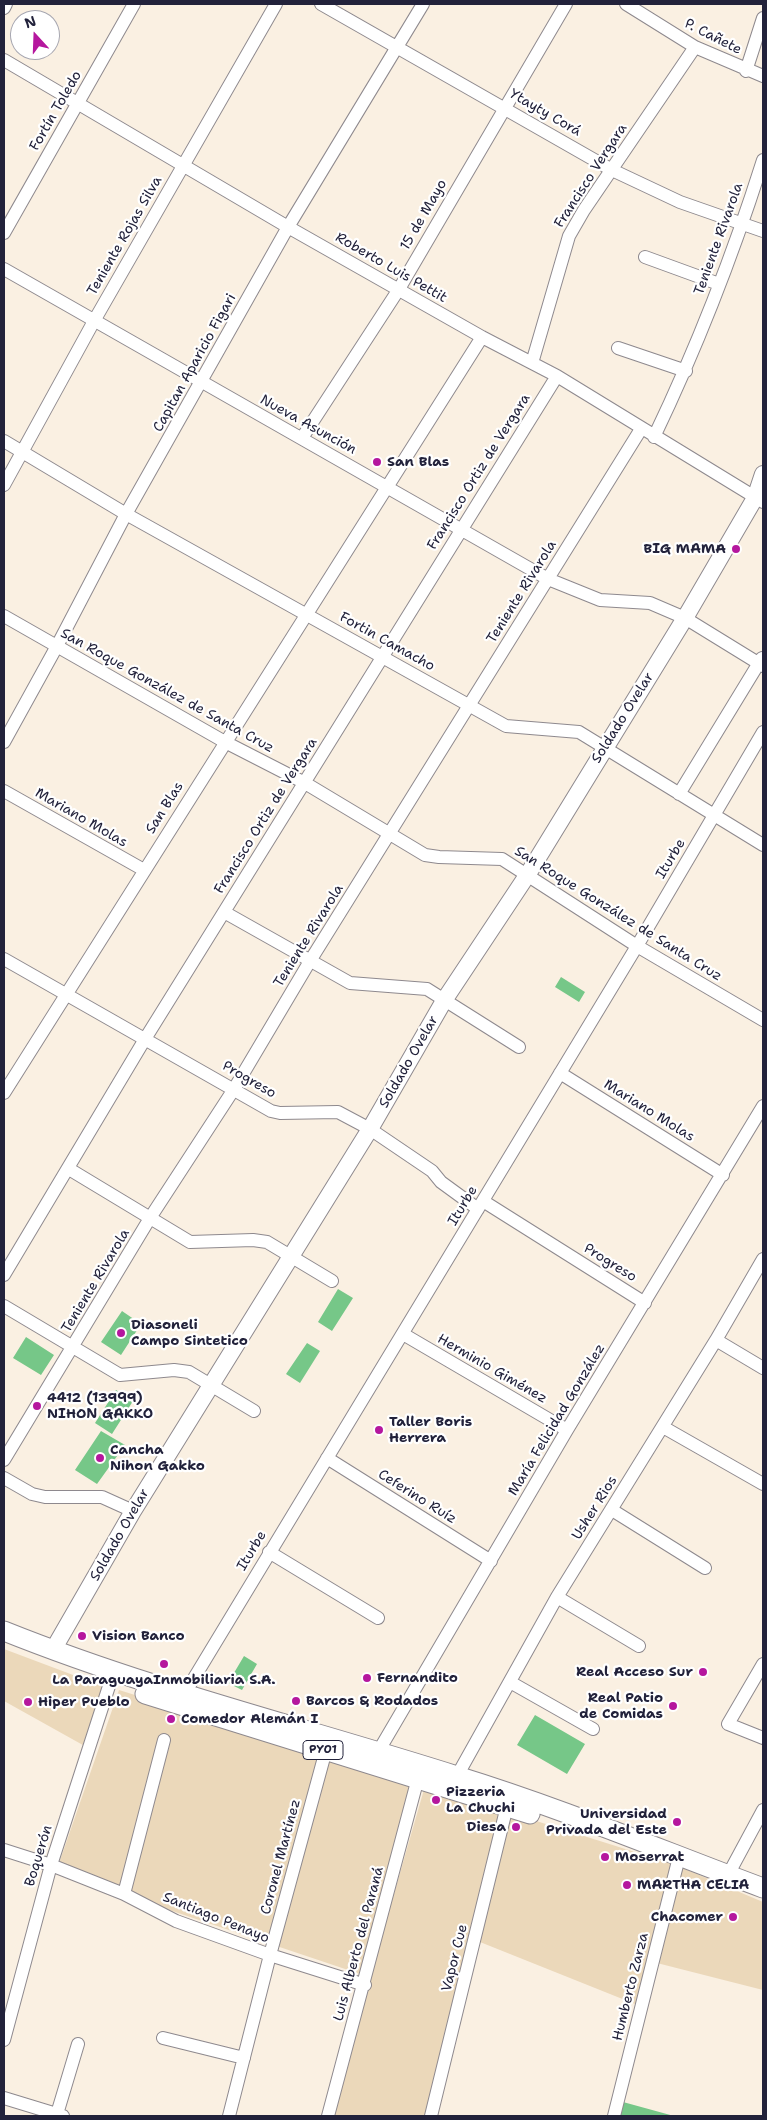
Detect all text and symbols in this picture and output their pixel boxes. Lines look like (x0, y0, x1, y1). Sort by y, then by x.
north arrow (10, 10, 60, 60)
text: N (22, 11, 39, 32)
street label: P. Cañete (682, 15, 744, 59)
street label: Fortín Toledo (26, 68, 86, 154)
street label: Ytayty Corá (506, 86, 584, 140)
street label: Francisco Vergara (551, 121, 631, 231)
street label: Teniente Rojas Silva (84, 173, 166, 299)
street label: 15 de Mayo (397, 177, 451, 253)
street label: Teniente Rivarola (691, 181, 747, 297)
street label: Roberto Luis Pettit (332, 229, 450, 307)
street label: Capitan Aparicio Figari (150, 291, 240, 435)
street label: Francisco Ortiz de Vergara (424, 391, 534, 553)
street label: Nueva Asunción (257, 392, 359, 458)
place label: San Blas (387, 454, 449, 470)
marker: San Blas (371, 456, 383, 468)
street label: Teniente Rivarola (484, 538, 560, 646)
place label: BIG MAMA (644, 541, 726, 557)
marker: BIG MAMA (730, 543, 742, 555)
street label: Fortin Camacho (336, 609, 438, 675)
street label: San Roque González de Santa Cruz (57, 625, 277, 757)
street label: Soldado Ovelar (588, 669, 658, 767)
street label: Francisco Ortiz de Vergara (211, 735, 321, 897)
street label: San Blas (142, 779, 188, 837)
street label: Mariano Molas (32, 785, 130, 851)
street label: Iturbe (653, 836, 689, 882)
street label: San Roque González de Santa Cruz (511, 843, 725, 985)
street label: Teniente Rivarola (271, 882, 347, 990)
street label: Soldado Ovelar (376, 1013, 442, 1111)
street label: Progreso (219, 1058, 279, 1102)
street label: Mariano Molas (601, 1076, 697, 1146)
street label: Iturbe (445, 1183, 481, 1229)
street label: Teniente Rivarola (58, 1226, 134, 1336)
street label: Progreso (580, 1240, 640, 1286)
place label: Diasoneli Campo Sintetico (131, 1317, 248, 1350)
marker: Diasoneli Campo Sintetico (115, 1327, 127, 1339)
street label: Herminio Giménez (434, 1331, 550, 1407)
street label: María Felicidad González (505, 1341, 609, 1499)
place label: 4412 (13999) NIHON GAKKO (47, 1390, 153, 1422)
marker: 4412 (13999) NIHON GAKKO (31, 1400, 43, 1412)
place label: Taller Boris Herrera (389, 1414, 472, 1446)
marker: Taller Boris Herrera (373, 1424, 385, 1436)
place label: Cancha Nihon Gakko (110, 1442, 205, 1474)
marker: Cancha Nihon Gakko (94, 1452, 106, 1464)
street label: Ceferino Ruíz (375, 1466, 459, 1528)
street label: Usher Rios (569, 1473, 621, 1543)
street label: Soldado Ovelar (87, 1486, 153, 1584)
street label: Iturbe (234, 1528, 270, 1574)
place label: Vision Banco (92, 1628, 185, 1644)
marker: Vision Banco (76, 1630, 88, 1642)
marker: La ParaguayaInmobiliaria S.A. (158, 1658, 170, 1670)
place label: Real Acceso Sur (576, 1664, 693, 1680)
marker: Real Acceso Sur (697, 1666, 709, 1678)
place label: Fernandito (377, 1670, 458, 1686)
place label: La ParaguayaInmobiliaria S.A. (52, 1672, 276, 1688)
marker: Fernandito (361, 1672, 373, 1684)
place label: Real Patio de Comidas (579, 1690, 663, 1722)
place label: Barcos & Rodados (306, 1693, 438, 1709)
place label: Hiper Pueblo (38, 1694, 130, 1710)
marker: Barcos & Rodados (290, 1695, 302, 1707)
marker: Hiper Pueblo (22, 1696, 34, 1708)
marker: Real Patio de Comidas (667, 1700, 679, 1712)
place label: Comedor Alemán I (181, 1711, 318, 1727)
marker: Comedor Alemán I (165, 1713, 177, 1725)
road number: PY01 (303, 1740, 343, 1760)
place label: Pizzeria La Chuchi (446, 1784, 515, 1816)
marker: Pizzeria La Chuchi (430, 1794, 442, 1806)
street label: Coronel Martínez (258, 1798, 304, 1916)
place label: Universidad Privada del Este (546, 1806, 667, 1838)
marker: Universidad Privada del Este (671, 1816, 683, 1828)
place label: Diesa (467, 1819, 506, 1835)
marker: Diesa (510, 1821, 522, 1833)
street label: Boquerón (22, 1823, 56, 1889)
place label: Moserrat (615, 1849, 684, 1865)
marker: Moserrat (599, 1851, 611, 1863)
street label: Luis Alberto del Paraná (330, 1865, 388, 2023)
place label: MARTHA CELIA (637, 1877, 749, 1893)
marker: MARTHA CELIA (621, 1879, 633, 1891)
street label: Santiago Penayo (160, 1889, 272, 1947)
place label: Chacomer (651, 1909, 723, 1925)
marker: Chacomer (727, 1911, 739, 1923)
street label: Vapor Cue (439, 1923, 471, 1993)
street label: Humberto Zarza (609, 1931, 653, 2043)

